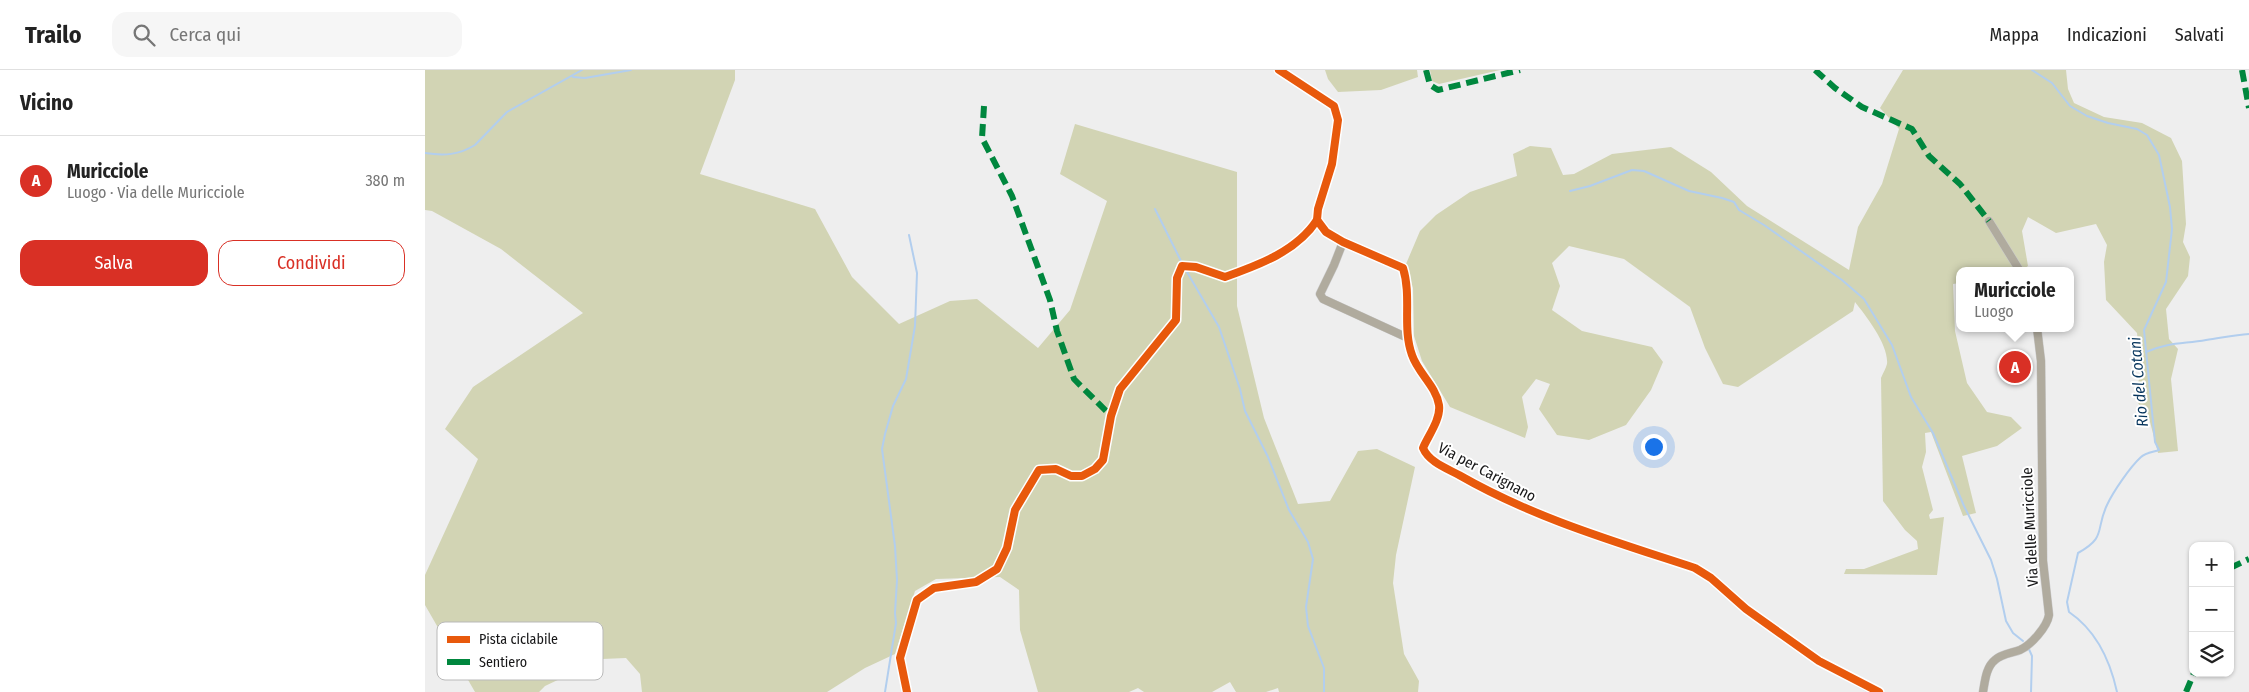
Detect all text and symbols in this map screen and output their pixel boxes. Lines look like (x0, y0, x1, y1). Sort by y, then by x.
search box (112, 12, 462, 57)
text: Trailo (25, 21, 82, 49)
icon: search (130, 21, 158, 49)
text: Cerca qui (170, 23, 241, 46)
text: Mappa (1990, 24, 2039, 46)
text: Indicazioni (2067, 24, 2147, 46)
text: Salvati (2175, 24, 2224, 46)
text: Vicino (20, 90, 73, 116)
text: Muricciole (67, 160, 148, 183)
text: A (32, 171, 40, 190)
text: 380 m (365, 171, 405, 190)
text: Luogo · Via delle Muricciole (67, 183, 245, 202)
button: Salva (20, 240, 208, 286)
button: Condividi (218, 240, 405, 286)
popup (1956, 267, 2074, 332)
text: Muricciole (1974, 279, 2056, 302)
text: Luogo (1974, 302, 2014, 321)
water label: Rio del Cotani (2125, 336, 2152, 428)
pin: A (1999, 348, 2031, 386)
your location (1641, 434, 1667, 460)
street label: Via per Carignano (1435, 439, 1539, 505)
street label: Via delle Muricciole (2018, 467, 2042, 587)
map controls (2189, 542, 2234, 677)
button: + (2189, 542, 2234, 587)
button: − (2189, 587, 2234, 632)
legend (437, 622, 603, 680)
text: Pista ciclabile (479, 631, 558, 648)
button: layers (2189, 632, 2234, 677)
text: Sentiero (479, 654, 527, 671)

